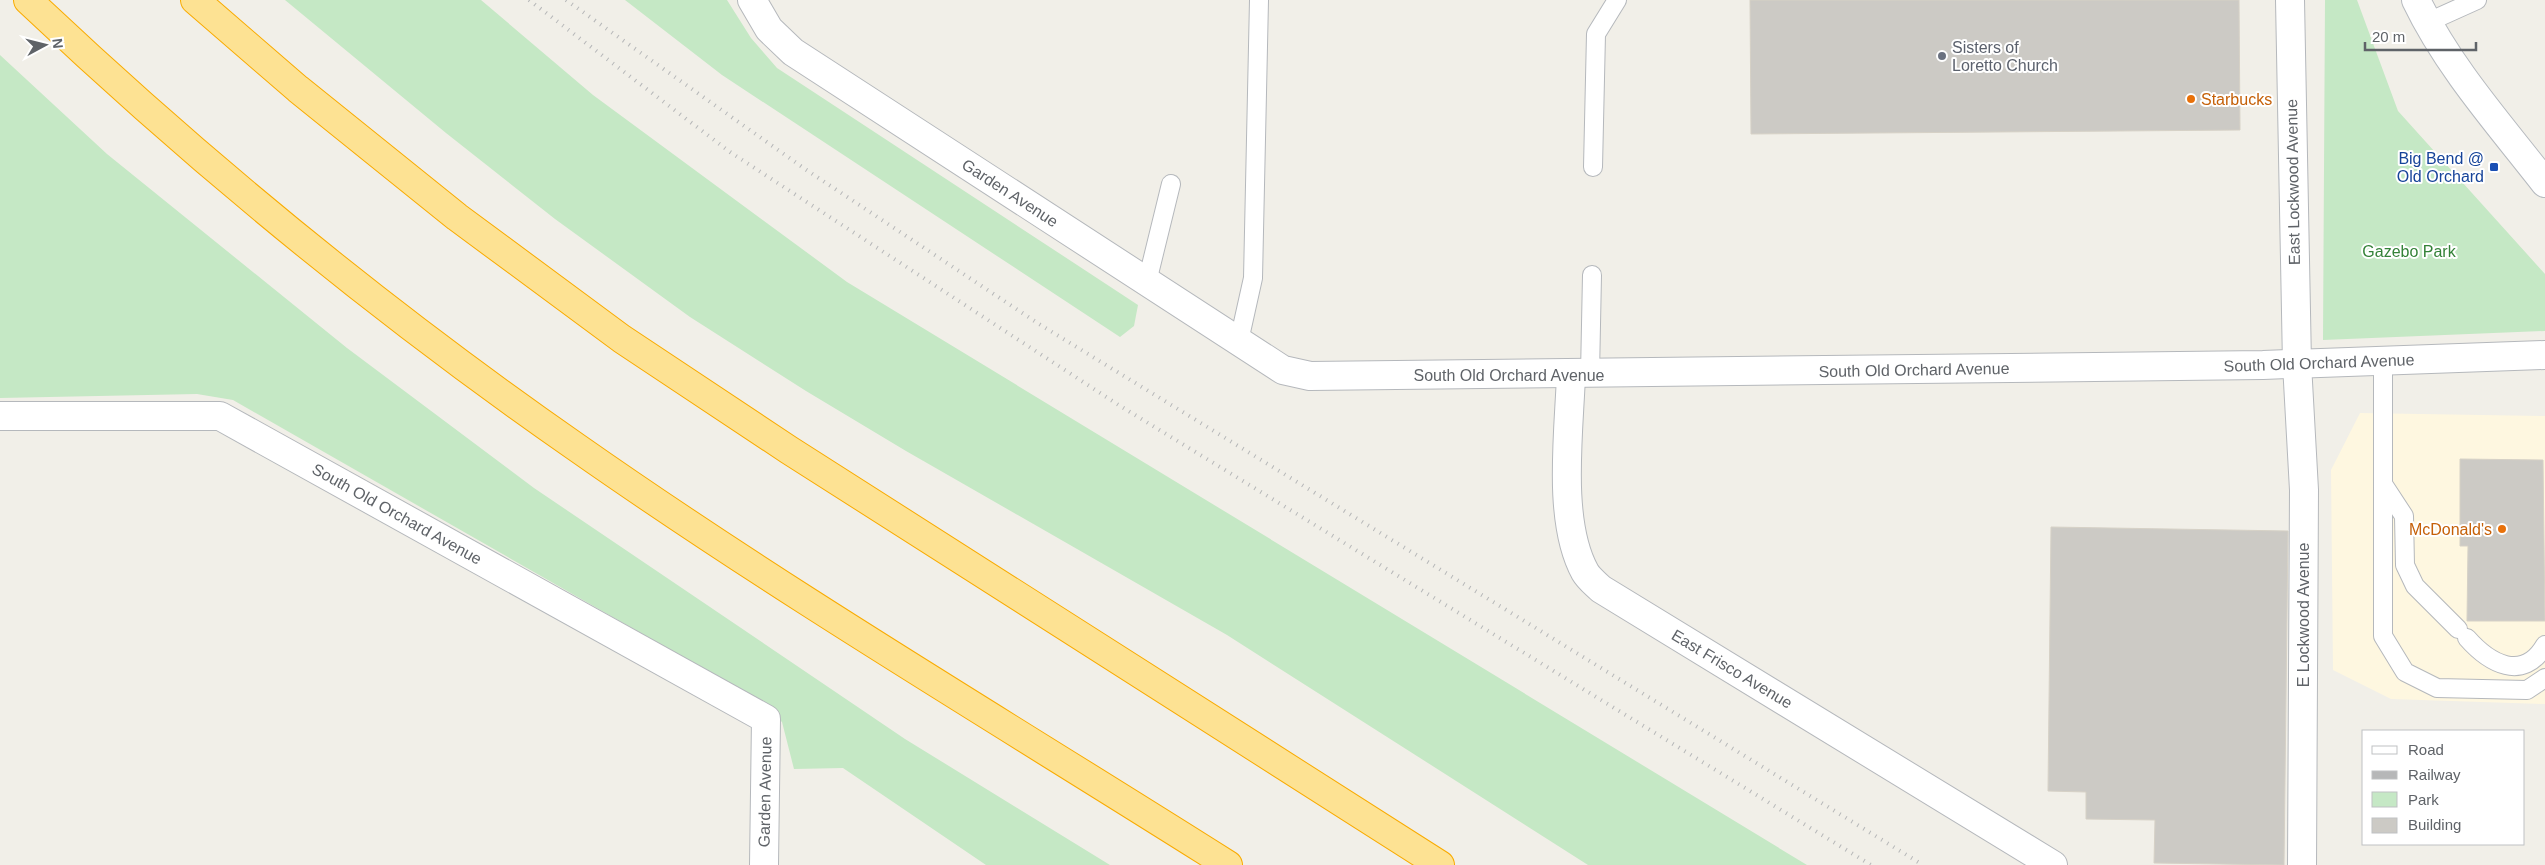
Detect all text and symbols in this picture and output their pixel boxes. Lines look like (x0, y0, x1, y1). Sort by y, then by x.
north arrow (20, 20, 70, 70)
scale bar (2365, 20, 2476, 52)
text: 20 m (2372, 28, 2405, 45)
text: N (49, 37, 66, 49)
place label: Sisters of Loretto Church (1952, 39, 2058, 74)
marker: Sisters of Loretto Church (1936, 50, 1948, 62)
place label: Starbucks (2201, 91, 2272, 108)
marker: Starbucks (2185, 93, 2197, 105)
street label: East Lockwood Avenue (2283, 99, 2303, 265)
place label: Big Bend @ Old Orchard (2397, 150, 2484, 185)
street label: Garden Avenue (959, 156, 1061, 230)
marker: Big Bend @ Old Orchard (2488, 161, 2500, 173)
park label: Gazebo Park (2362, 243, 2457, 260)
street label: South Old Orchard Avenue (2223, 351, 2415, 375)
street label: South Old Orchard Avenue (1818, 360, 2010, 380)
street label: South Old Orchard Avenue (1414, 367, 1605, 384)
street label: South Old Orchard Avenue (309, 460, 485, 568)
place label: McDonald's (2409, 521, 2492, 538)
marker: McDonald's (2496, 523, 2508, 535)
street label: E Lockwood Avenue (2295, 543, 2312, 687)
street label: East Frisco Avenue (1669, 626, 1795, 712)
legend (2362, 730, 2525, 845)
street label: Garden Avenue (756, 736, 774, 848)
text: Road (2408, 741, 2444, 758)
text: Railway (2408, 766, 2461, 783)
text: Park (2408, 791, 2439, 808)
text: Building (2408, 816, 2461, 833)

